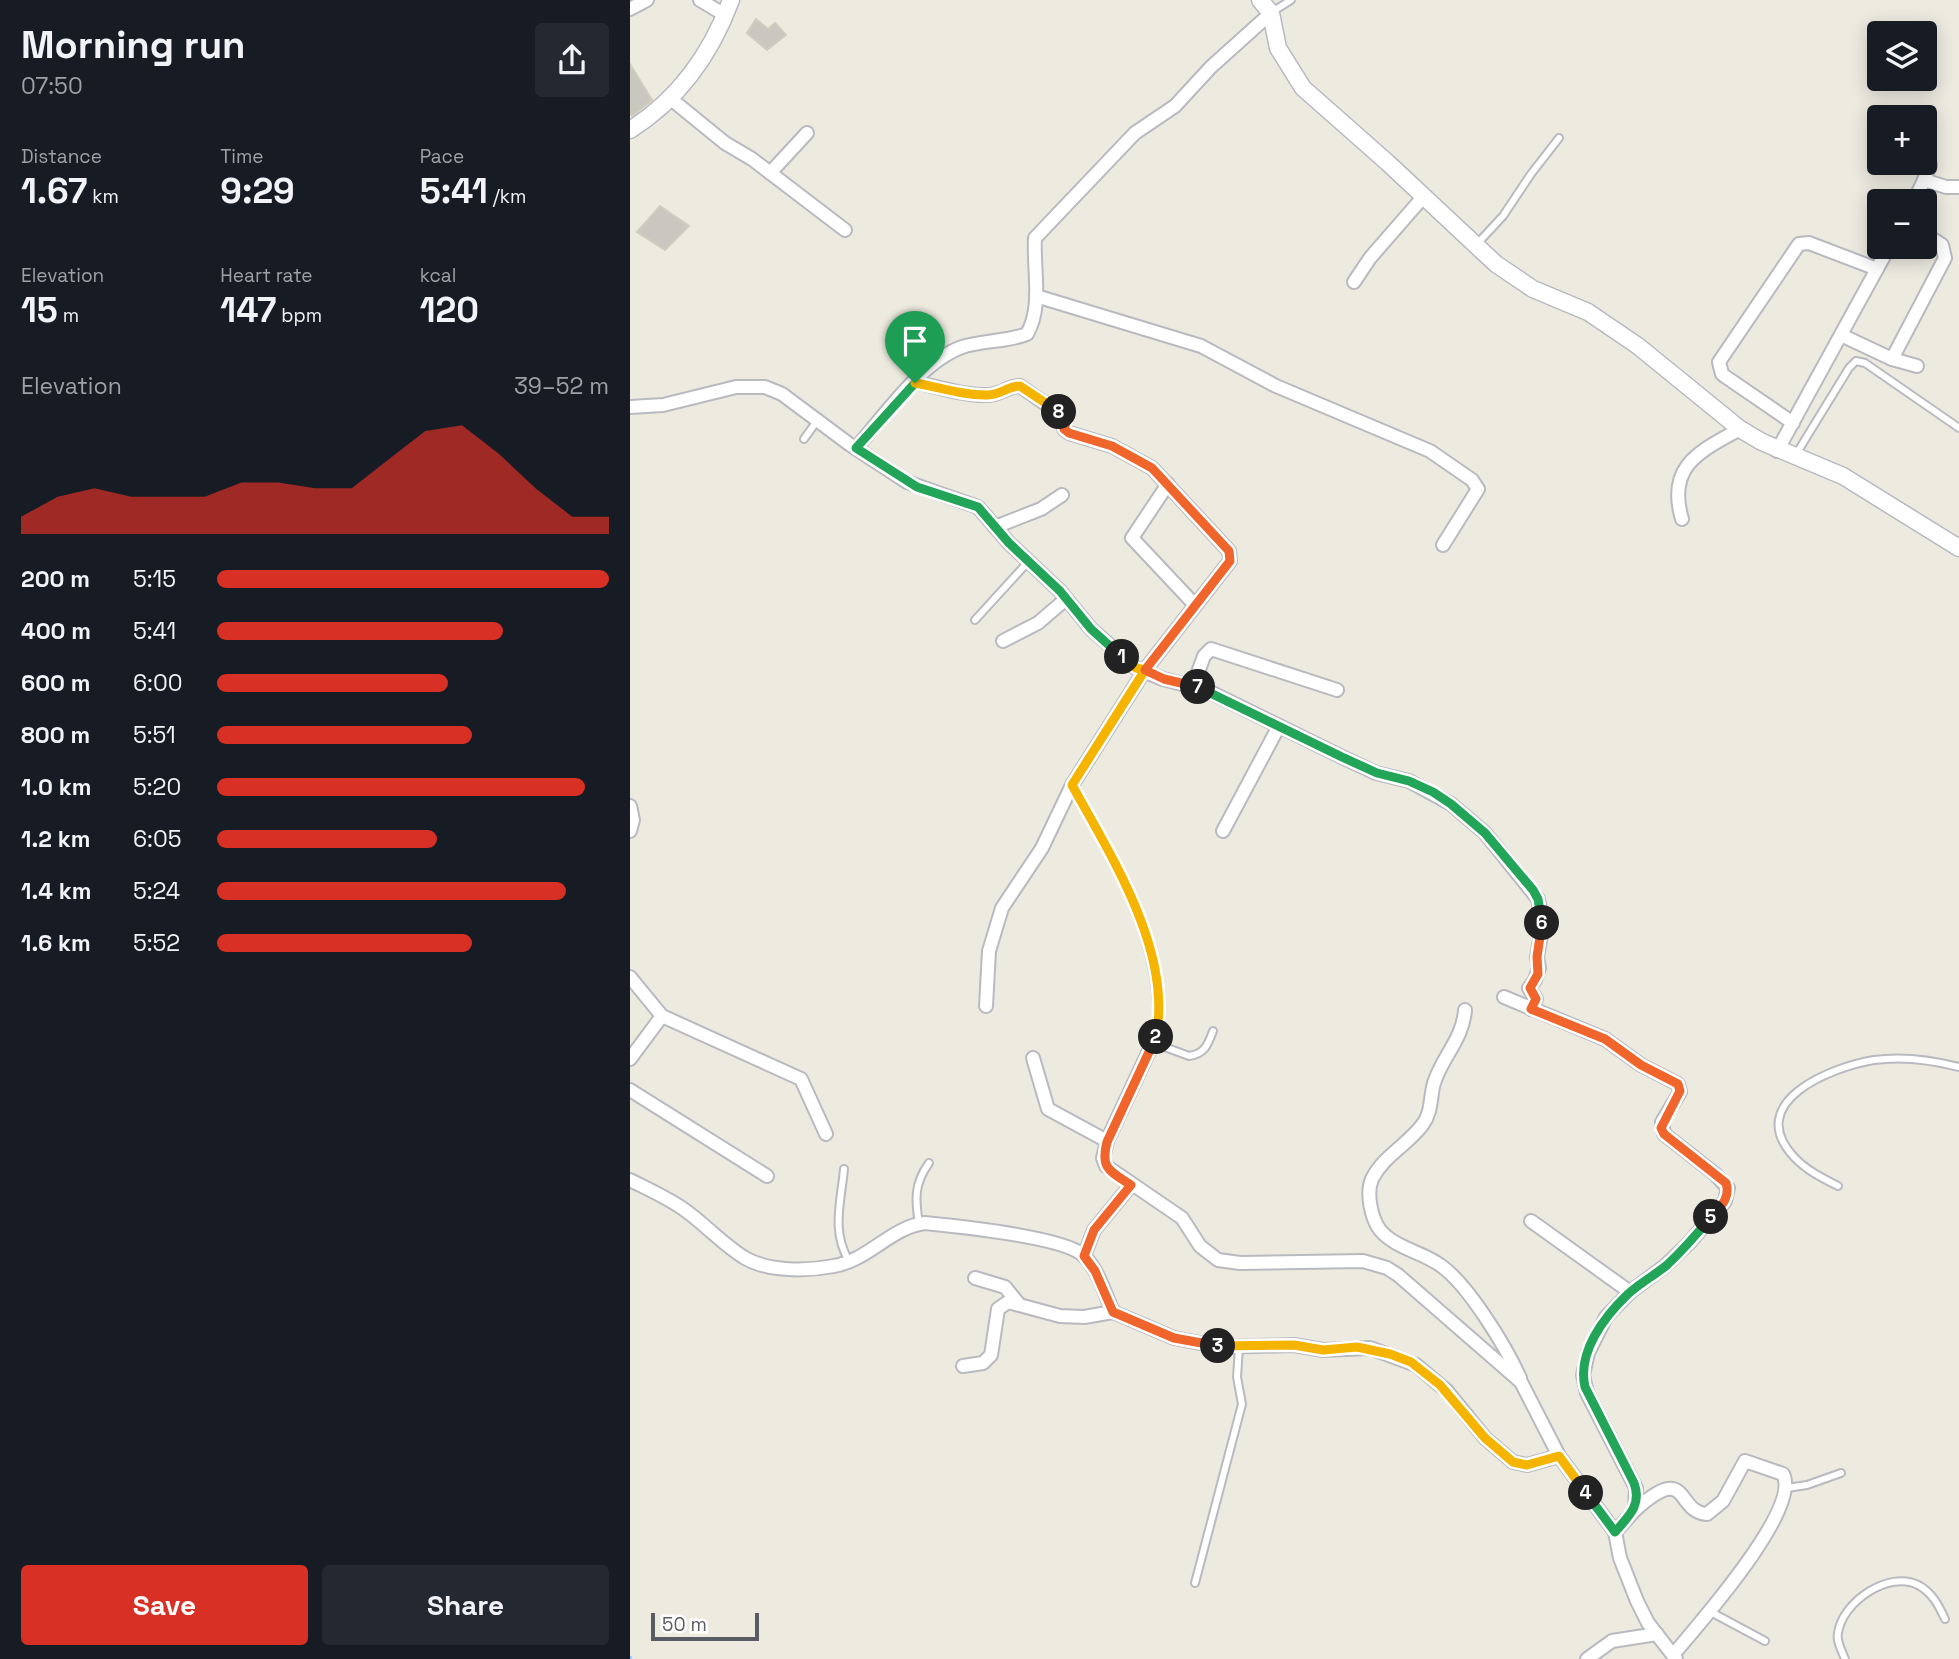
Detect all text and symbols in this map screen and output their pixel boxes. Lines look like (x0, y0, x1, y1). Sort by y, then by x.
text: Morning run (21, 21, 246, 69)
map controls (1867, 21, 1937, 259)
button: layers (1867, 21, 1937, 91)
button: share (535, 23, 609, 97)
text: 07:50 (21, 71, 83, 101)
button: + (1867, 105, 1937, 175)
text: Distance (21, 144, 102, 169)
text: Time (220, 144, 264, 169)
text: Pace (420, 144, 464, 169)
text: 1.67 (21, 169, 87, 213)
text: 9:29 (220, 169, 295, 213)
text: 5:41 (420, 169, 488, 213)
text: km (87, 184, 119, 209)
text: /km (488, 184, 526, 209)
button: − (1867, 189, 1937, 259)
text: Elevation (21, 263, 104, 288)
text: Heart rate (220, 263, 313, 288)
text: kcal (420, 263, 456, 288)
text: 15 (21, 288, 58, 332)
text: 147 (220, 288, 276, 332)
text: 120 (420, 288, 479, 332)
text: m (58, 303, 79, 328)
text: bpm (276, 303, 322, 328)
pin (885, 311, 945, 383)
icon: arrive (896, 322, 934, 360)
text: Elevation (21, 371, 122, 401)
text: 39–52 m (514, 371, 609, 401)
pin: 8 (1042, 394, 1076, 430)
text: 8 (1053, 399, 1064, 424)
text: 200 m (21, 564, 90, 594)
text: 5:15 (133, 564, 176, 594)
text: 400 m (21, 616, 91, 646)
text: 5:41 (133, 616, 176, 646)
pin: 1 (1105, 640, 1140, 674)
text: 1 (1117, 644, 1126, 669)
text: 600 m (21, 668, 91, 698)
text: 6:00 (133, 668, 182, 698)
pin: 7 (1180, 670, 1216, 704)
text: 7 (1192, 674, 1203, 699)
text: 800 m (21, 720, 90, 750)
text: 5:51 (133, 720, 176, 750)
text: 1.0 km (21, 772, 91, 802)
text: 5:20 (133, 772, 181, 802)
text: 1.2 km (21, 824, 90, 854)
text: 6:05 (133, 824, 181, 854)
text: 1.4 km (21, 876, 91, 906)
text: 5:24 (133, 876, 180, 906)
pin: 6 (1524, 906, 1560, 940)
text: 6 (1536, 910, 1547, 935)
text: 1.6 km (21, 928, 91, 958)
text: 5:52 (133, 928, 180, 958)
pin: 2 (1138, 1020, 1174, 1054)
text: 2 (1150, 1024, 1161, 1049)
pin: 5 (1694, 1200, 1728, 1234)
text: 5 (1705, 1204, 1716, 1229)
pin: 3 (1200, 1328, 1236, 1364)
text: 3 (1212, 1333, 1223, 1358)
pin: 4 (1569, 1476, 1604, 1510)
text: 4 (1579, 1480, 1592, 1505)
button: Save (21, 1565, 308, 1645)
button: Share (322, 1565, 609, 1645)
scale bar (651, 1610, 760, 1642)
text: 50 m (662, 1612, 707, 1637)

